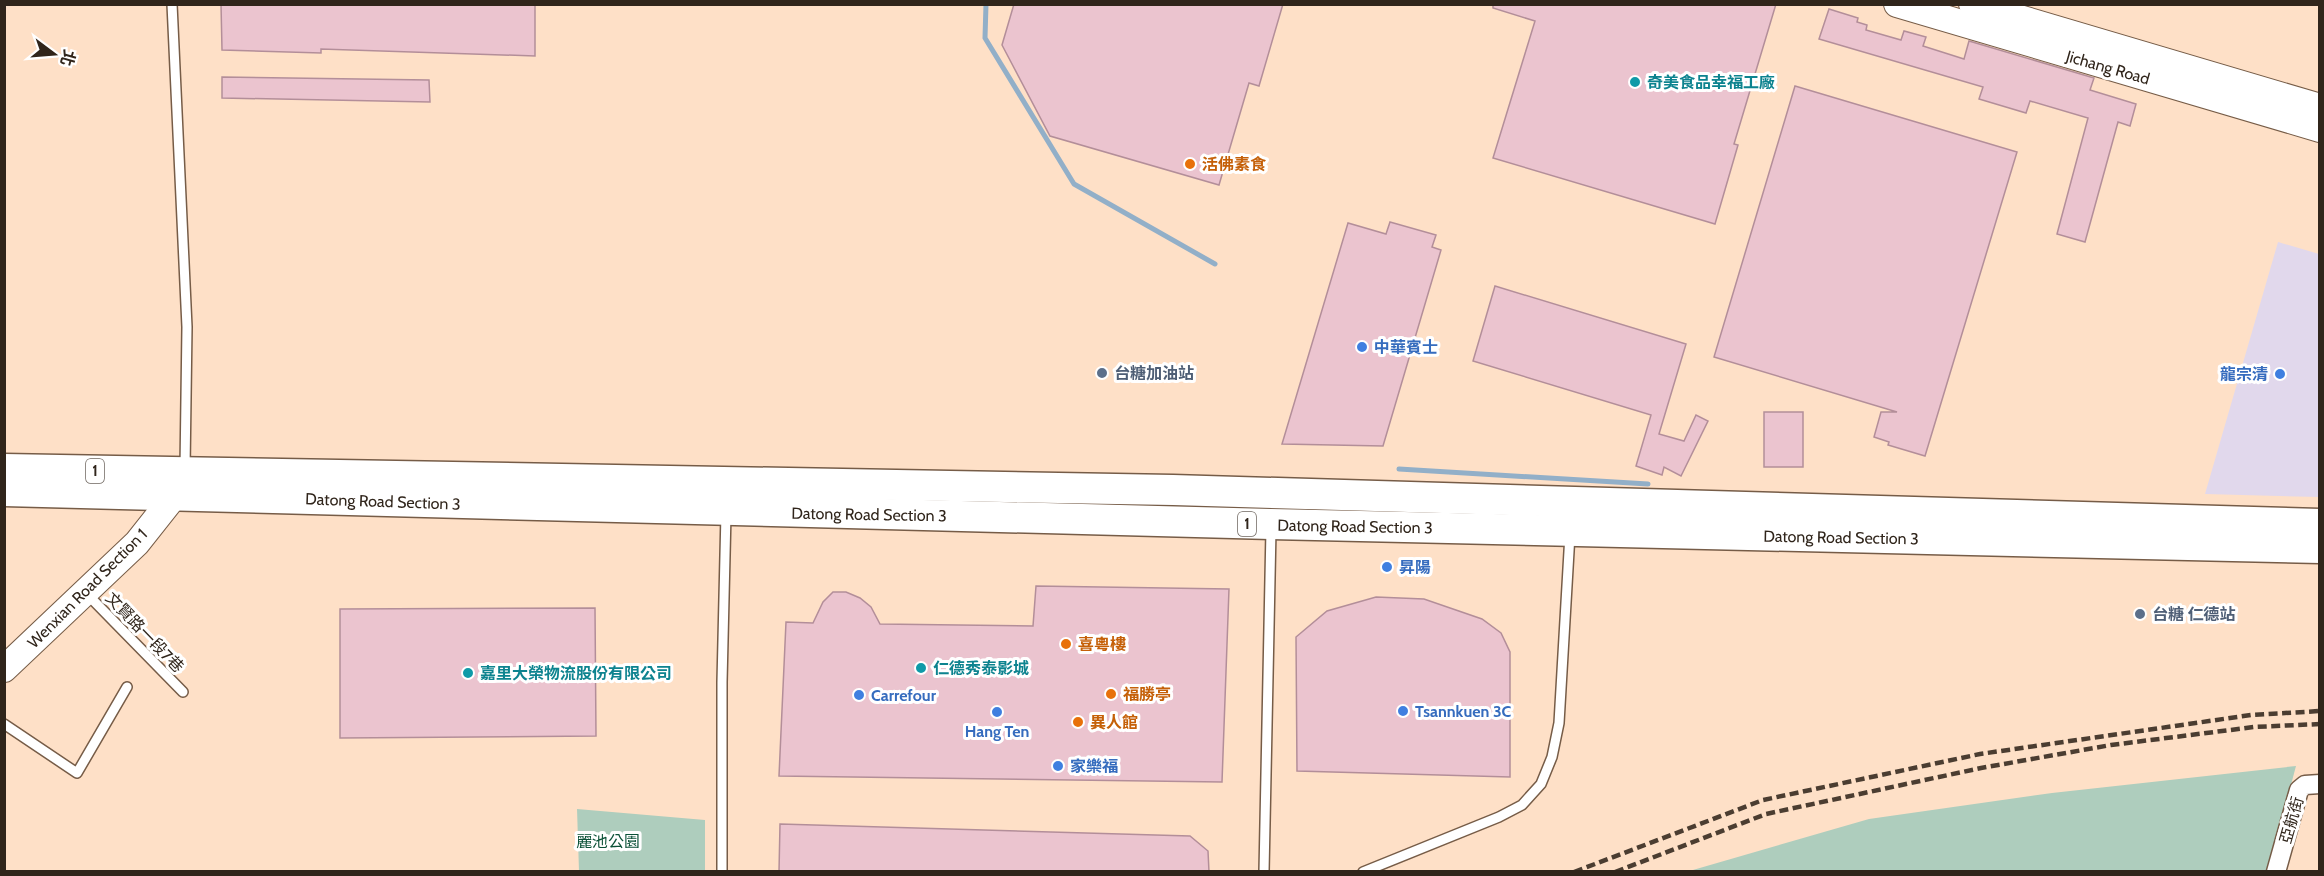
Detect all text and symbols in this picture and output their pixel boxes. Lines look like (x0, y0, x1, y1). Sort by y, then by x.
north arrow (24, 24, 84, 84)
street label: Jichang Road (2063, 46, 2152, 88)
text: 北 (57, 48, 79, 68)
place label: 奇美食品幸福工廠 (1647, 73, 1775, 92)
marker: 奇美食品幸福工廠 (1628, 75, 1642, 89)
place label: 活佛素食 (1202, 155, 1266, 174)
marker: 活佛素食 (1183, 157, 1197, 171)
place label: 中華賓士 (1374, 338, 1438, 357)
marker: 中華賓士 (1355, 340, 1369, 354)
place label: 台糖加油站 (1114, 364, 1194, 383)
place label: 龍宗清 (2220, 365, 2268, 384)
marker: 台糖加油站 (1095, 366, 1109, 380)
marker: 龍宗清 (2273, 367, 2287, 381)
road number: 1 (86, 459, 104, 483)
street label: Datong Road Section 3 (305, 489, 461, 514)
street label: Datong Road Section 3 (791, 504, 947, 525)
road number: 1 (1238, 512, 1256, 536)
street label: Datong Road Section 3 (1277, 516, 1433, 537)
street label: Wenxian Road Section 1 (24, 525, 151, 652)
street label: Datong Road Section 3 (1763, 527, 1919, 548)
place label: 昇陽 (1399, 558, 1431, 577)
marker: 昇陽 (1380, 560, 1394, 574)
street label: 文賢路一段7巷 (102, 588, 188, 676)
place label: 台糖 仁德站 (2152, 605, 2236, 624)
marker: 台糖 仁德站 (2133, 607, 2147, 621)
place label: 喜粵樓 (1078, 635, 1126, 654)
marker: 喜粵樓 (1059, 637, 1073, 651)
place label: 仁德秀泰影城 (933, 659, 1029, 678)
marker: 仁德秀泰影城 (914, 661, 928, 675)
place label: 嘉里大榮物流股份有限公司 (480, 664, 672, 683)
marker: 嘉里大榮物流股份有限公司 (461, 666, 475, 680)
place label: 福勝亭 (1123, 685, 1171, 704)
place label: Carrefour (871, 686, 937, 705)
marker: 福勝亭 (1104, 687, 1118, 701)
marker: Carrefour (852, 688, 866, 702)
place label: Tsannkuen 3C (1415, 702, 1512, 721)
marker: Tsannkuen 3C (1396, 704, 1410, 718)
marker: Hang Ten (990, 705, 1004, 719)
place label: 異人館 (1090, 713, 1138, 732)
marker: 異人館 (1071, 715, 1085, 729)
place label: Hang Ten (965, 722, 1029, 741)
place label: 家樂福 (1070, 757, 1118, 776)
marker: 家樂福 (1051, 759, 1065, 773)
street label: 亞航街 (2276, 794, 2307, 846)
park label: 麗池公園 (576, 832, 640, 851)

